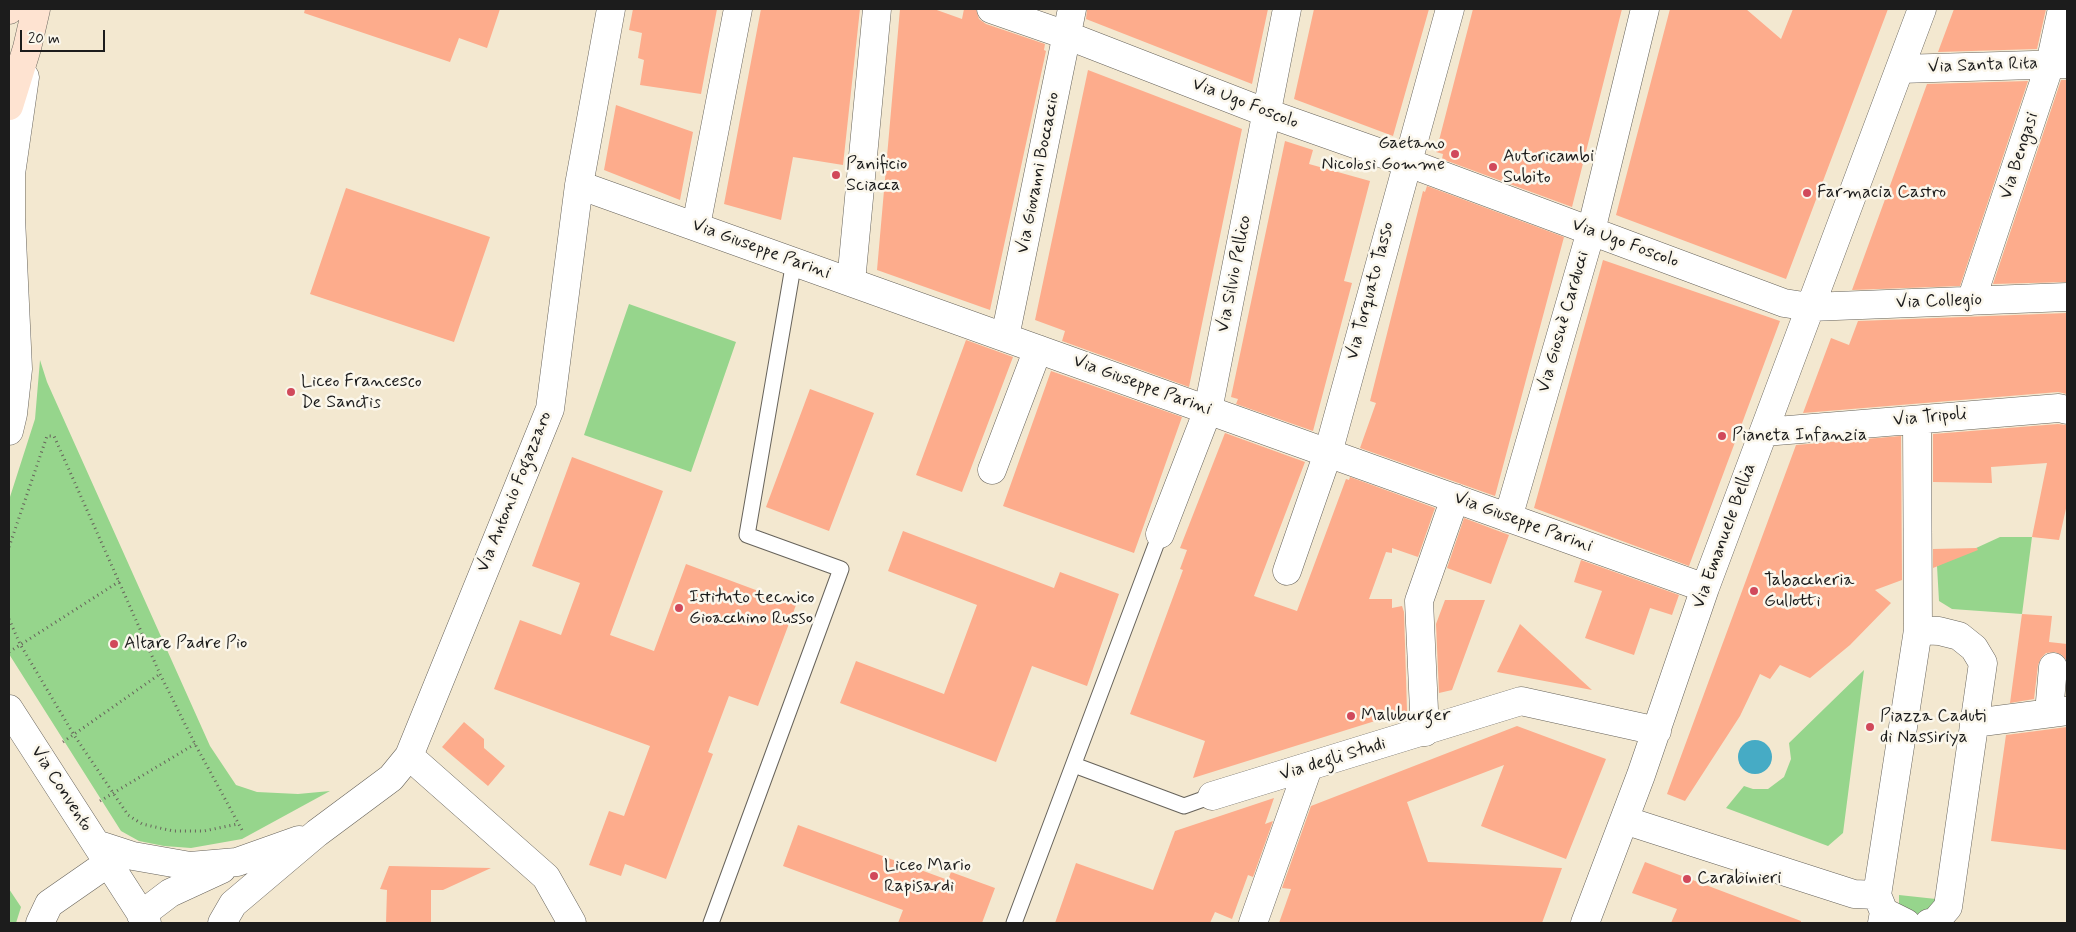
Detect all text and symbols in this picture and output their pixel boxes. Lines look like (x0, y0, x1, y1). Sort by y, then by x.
scale bar (22, 20, 108, 52)
text: 20 m (28, 29, 60, 49)
street label: Via Santa Rita (1928, 53, 2038, 79)
street label: Via Ugo Foscolo (1189, 74, 1301, 134)
street label: Via Giovanni Boccaccio (1013, 90, 1065, 256)
street label: Via Bengasi (1996, 110, 2044, 202)
place label: Gaetano Nicolosi Gomme (1321, 133, 1445, 176)
place label: Autoricambi Subito (1503, 146, 1594, 188)
marker: Gaetano Nicolosi Gomme (1449, 148, 1461, 160)
place label: Panificio Sciacca (846, 154, 907, 196)
marker: Autoricambi Subito (1487, 161, 1499, 173)
marker: Panificio Sciacca (830, 169, 842, 181)
place label: Farmacia Castro (1817, 182, 1946, 204)
marker: Farmacia Castro (1801, 187, 1813, 199)
street label: Via Silvio Pellico (1213, 214, 1257, 334)
street label: Via Giuseppe Parini (689, 215, 833, 285)
street label: Via Ugo Foscolo (1569, 215, 1681, 273)
street label: Via Torquato Tasso (1342, 220, 1400, 362)
street label: Via Giosuè Carducci (1533, 249, 1595, 395)
street label: Via Collegio (1896, 290, 1982, 314)
street label: Via Giuseppe Parini (1070, 351, 1214, 421)
place label: Liceo Francesco De Sanctis (301, 371, 422, 414)
marker: Liceo Francesco De Sanctis (285, 386, 297, 398)
street label: Via Tripoli (1892, 404, 1968, 432)
street label: Via Antonio Fogazzaro (473, 408, 557, 576)
place label: Pianeta Infanzia (1732, 425, 1867, 447)
marker: Pianeta Infanzia (1716, 430, 1728, 442)
street label: Via Emanuele Bellia (1689, 460, 1761, 612)
street label: Via Giuseppe Parini (1451, 488, 1595, 558)
place label: Tabaccheria Gullotti (1764, 570, 1854, 612)
marker: Tabaccheria Gullotti (1748, 585, 1760, 597)
place label: Istituto tecnico Gioacchino Russo (689, 587, 814, 630)
marker: Istituto tecnico Gioacchino Russo (673, 602, 685, 614)
place label: Altare Padre Pio (124, 633, 247, 655)
marker: Altare Padre Pio (108, 638, 120, 650)
place label: Maluburger (1361, 705, 1450, 727)
place label: Piazza Caduti di Nassiriya (1880, 706, 1986, 749)
marker: Maluburger (1345, 710, 1357, 722)
marker: Piazza Caduti di Nassiriya (1864, 721, 1876, 733)
street label: Via degli Studi (1277, 734, 1389, 786)
street label: Via Convento (25, 742, 97, 836)
place label: Liceo Mario Rapisardi (884, 855, 971, 898)
place label: Carabinieri (1697, 868, 1781, 890)
marker: Liceo Mario Rapisardi (868, 870, 880, 882)
marker: Carabinieri (1681, 873, 1693, 885)

